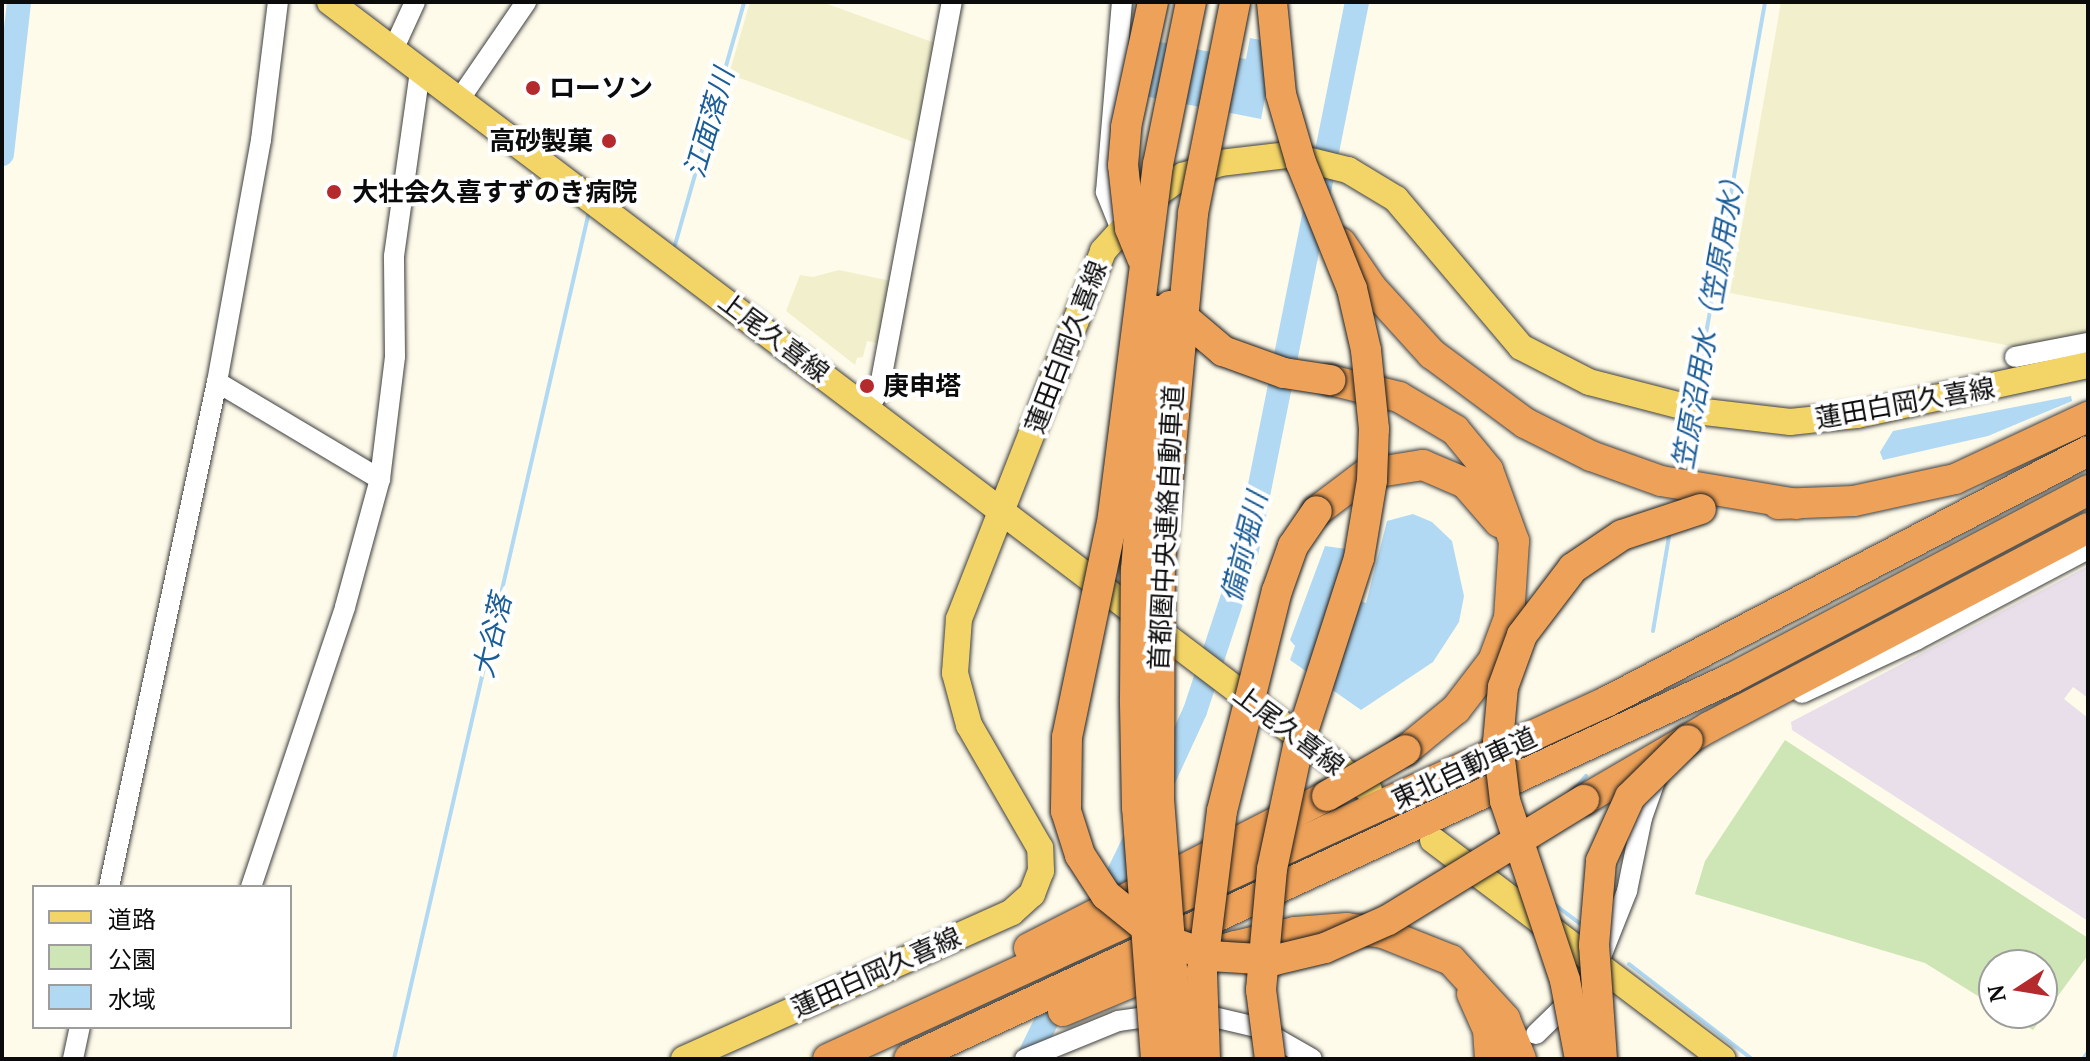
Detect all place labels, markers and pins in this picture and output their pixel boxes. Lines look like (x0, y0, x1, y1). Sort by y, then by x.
place label: ローソン (549, 72, 653, 104)
marker: ローソン (524, 79, 542, 97)
place label: 高砂製菓 (489, 125, 593, 157)
marker: 高砂製菓 (600, 132, 618, 150)
place label: 大壮会久喜すずのき病院 (352, 176, 638, 208)
marker: 大壮会久喜すずのき病院 (323, 181, 345, 203)
place label: 庚申塔 (883, 370, 961, 402)
marker: 庚申塔 (858, 377, 876, 395)

